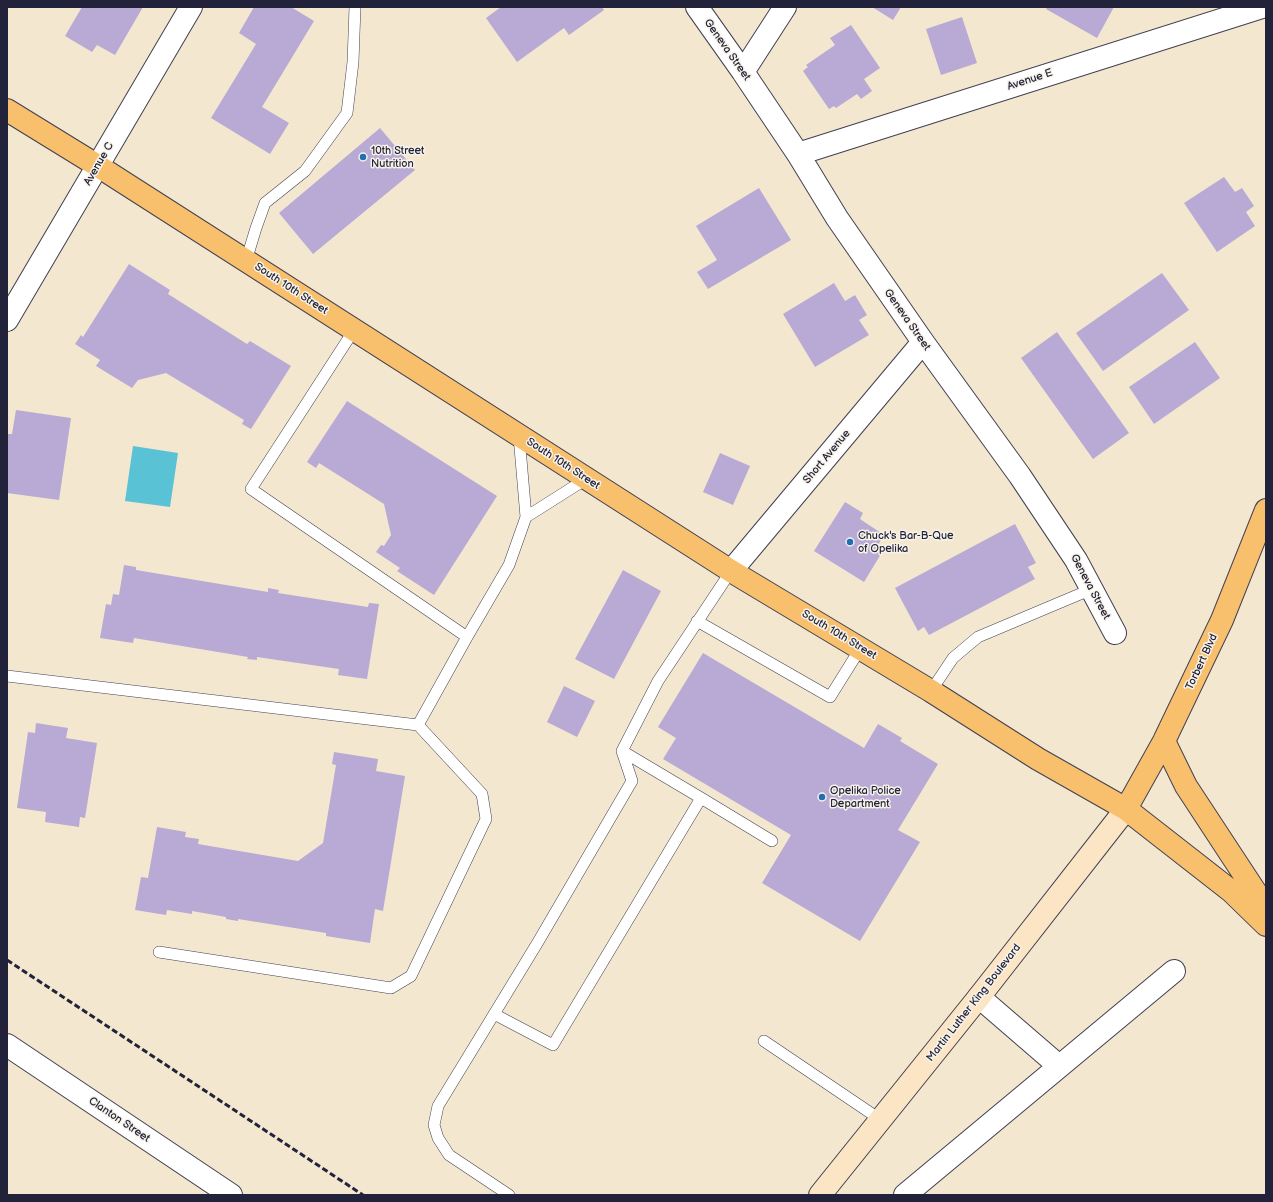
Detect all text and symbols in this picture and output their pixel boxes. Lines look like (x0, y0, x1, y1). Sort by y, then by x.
street label: Geneva Street (701, 17, 753, 83)
street label: Avenue E (1006, 66, 1054, 94)
street label: Avenue C (81, 140, 117, 188)
place label: 10th Street Nutrition (371, 144, 424, 170)
marker: 10th Street Nutrition (358, 152, 368, 162)
street label: South 10th Street (252, 260, 330, 318)
street label: Geneva Street (881, 287, 933, 353)
street label: Short Avenue (801, 427, 853, 487)
street label: South 10th Street (524, 435, 602, 493)
place label: Chuck's Bar-B-Que of Opelika (858, 529, 954, 555)
marker: Chuck's Bar-B-Que of Opelika (845, 537, 855, 547)
street label: Geneva Street (1067, 552, 1113, 622)
street label: South 10th Street (799, 608, 879, 662)
street label: Torbert Blvd (1183, 632, 1221, 692)
place label: Opelika Police Department (830, 784, 901, 810)
marker: Opelika Police Department (817, 792, 827, 802)
street label: Martin Luther King Boulevard (924, 942, 1024, 1064)
street label: Clanton Street (86, 1095, 152, 1145)

